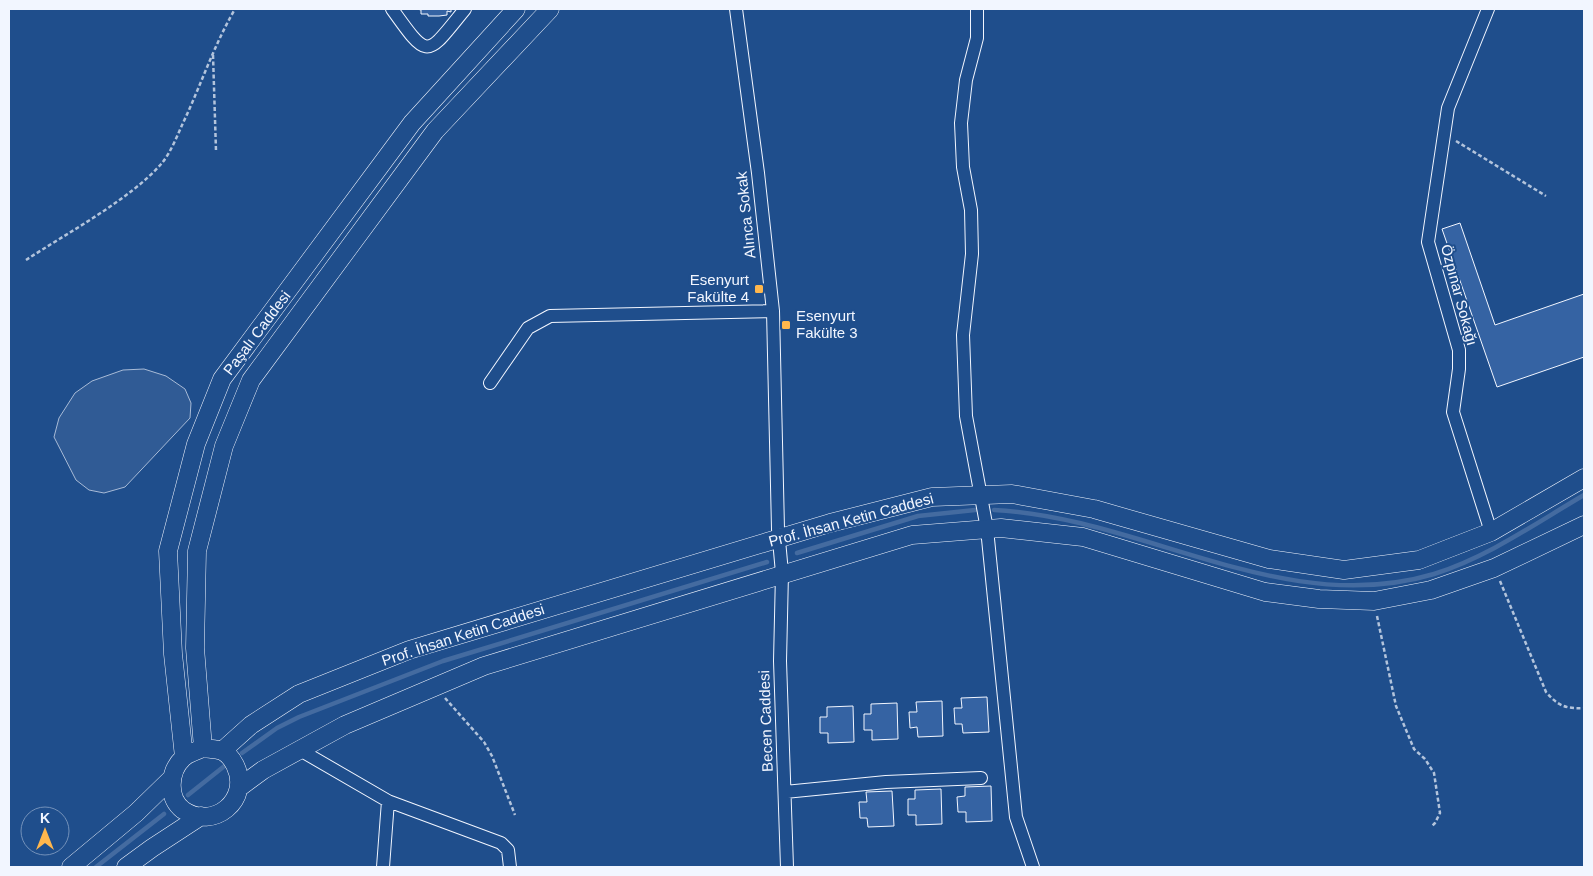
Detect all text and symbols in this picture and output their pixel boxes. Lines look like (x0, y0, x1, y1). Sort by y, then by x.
street label: Alınca Sokak (732, 170, 759, 259)
street label: Özpınar Sokağı (1438, 242, 1481, 347)
place label: Esenyurt Fakülte 4 (687, 271, 750, 305)
marker: Esenyurt Fakülte 4 (753, 283, 765, 295)
street label: Paşalı Caddesi (219, 287, 294, 378)
place label: Esenyurt Fakülte 3 (796, 307, 858, 341)
marker: Esenyurt Fakülte 3 (780, 319, 792, 331)
street label: Prof. İhsan Ketin Caddesi (767, 489, 935, 550)
street label: Prof. İhsan Ketin Caddesi (379, 600, 546, 669)
street label: Becen Caddesi (755, 670, 776, 772)
north arrow (20, 806, 70, 856)
text: K (40, 810, 50, 826)

